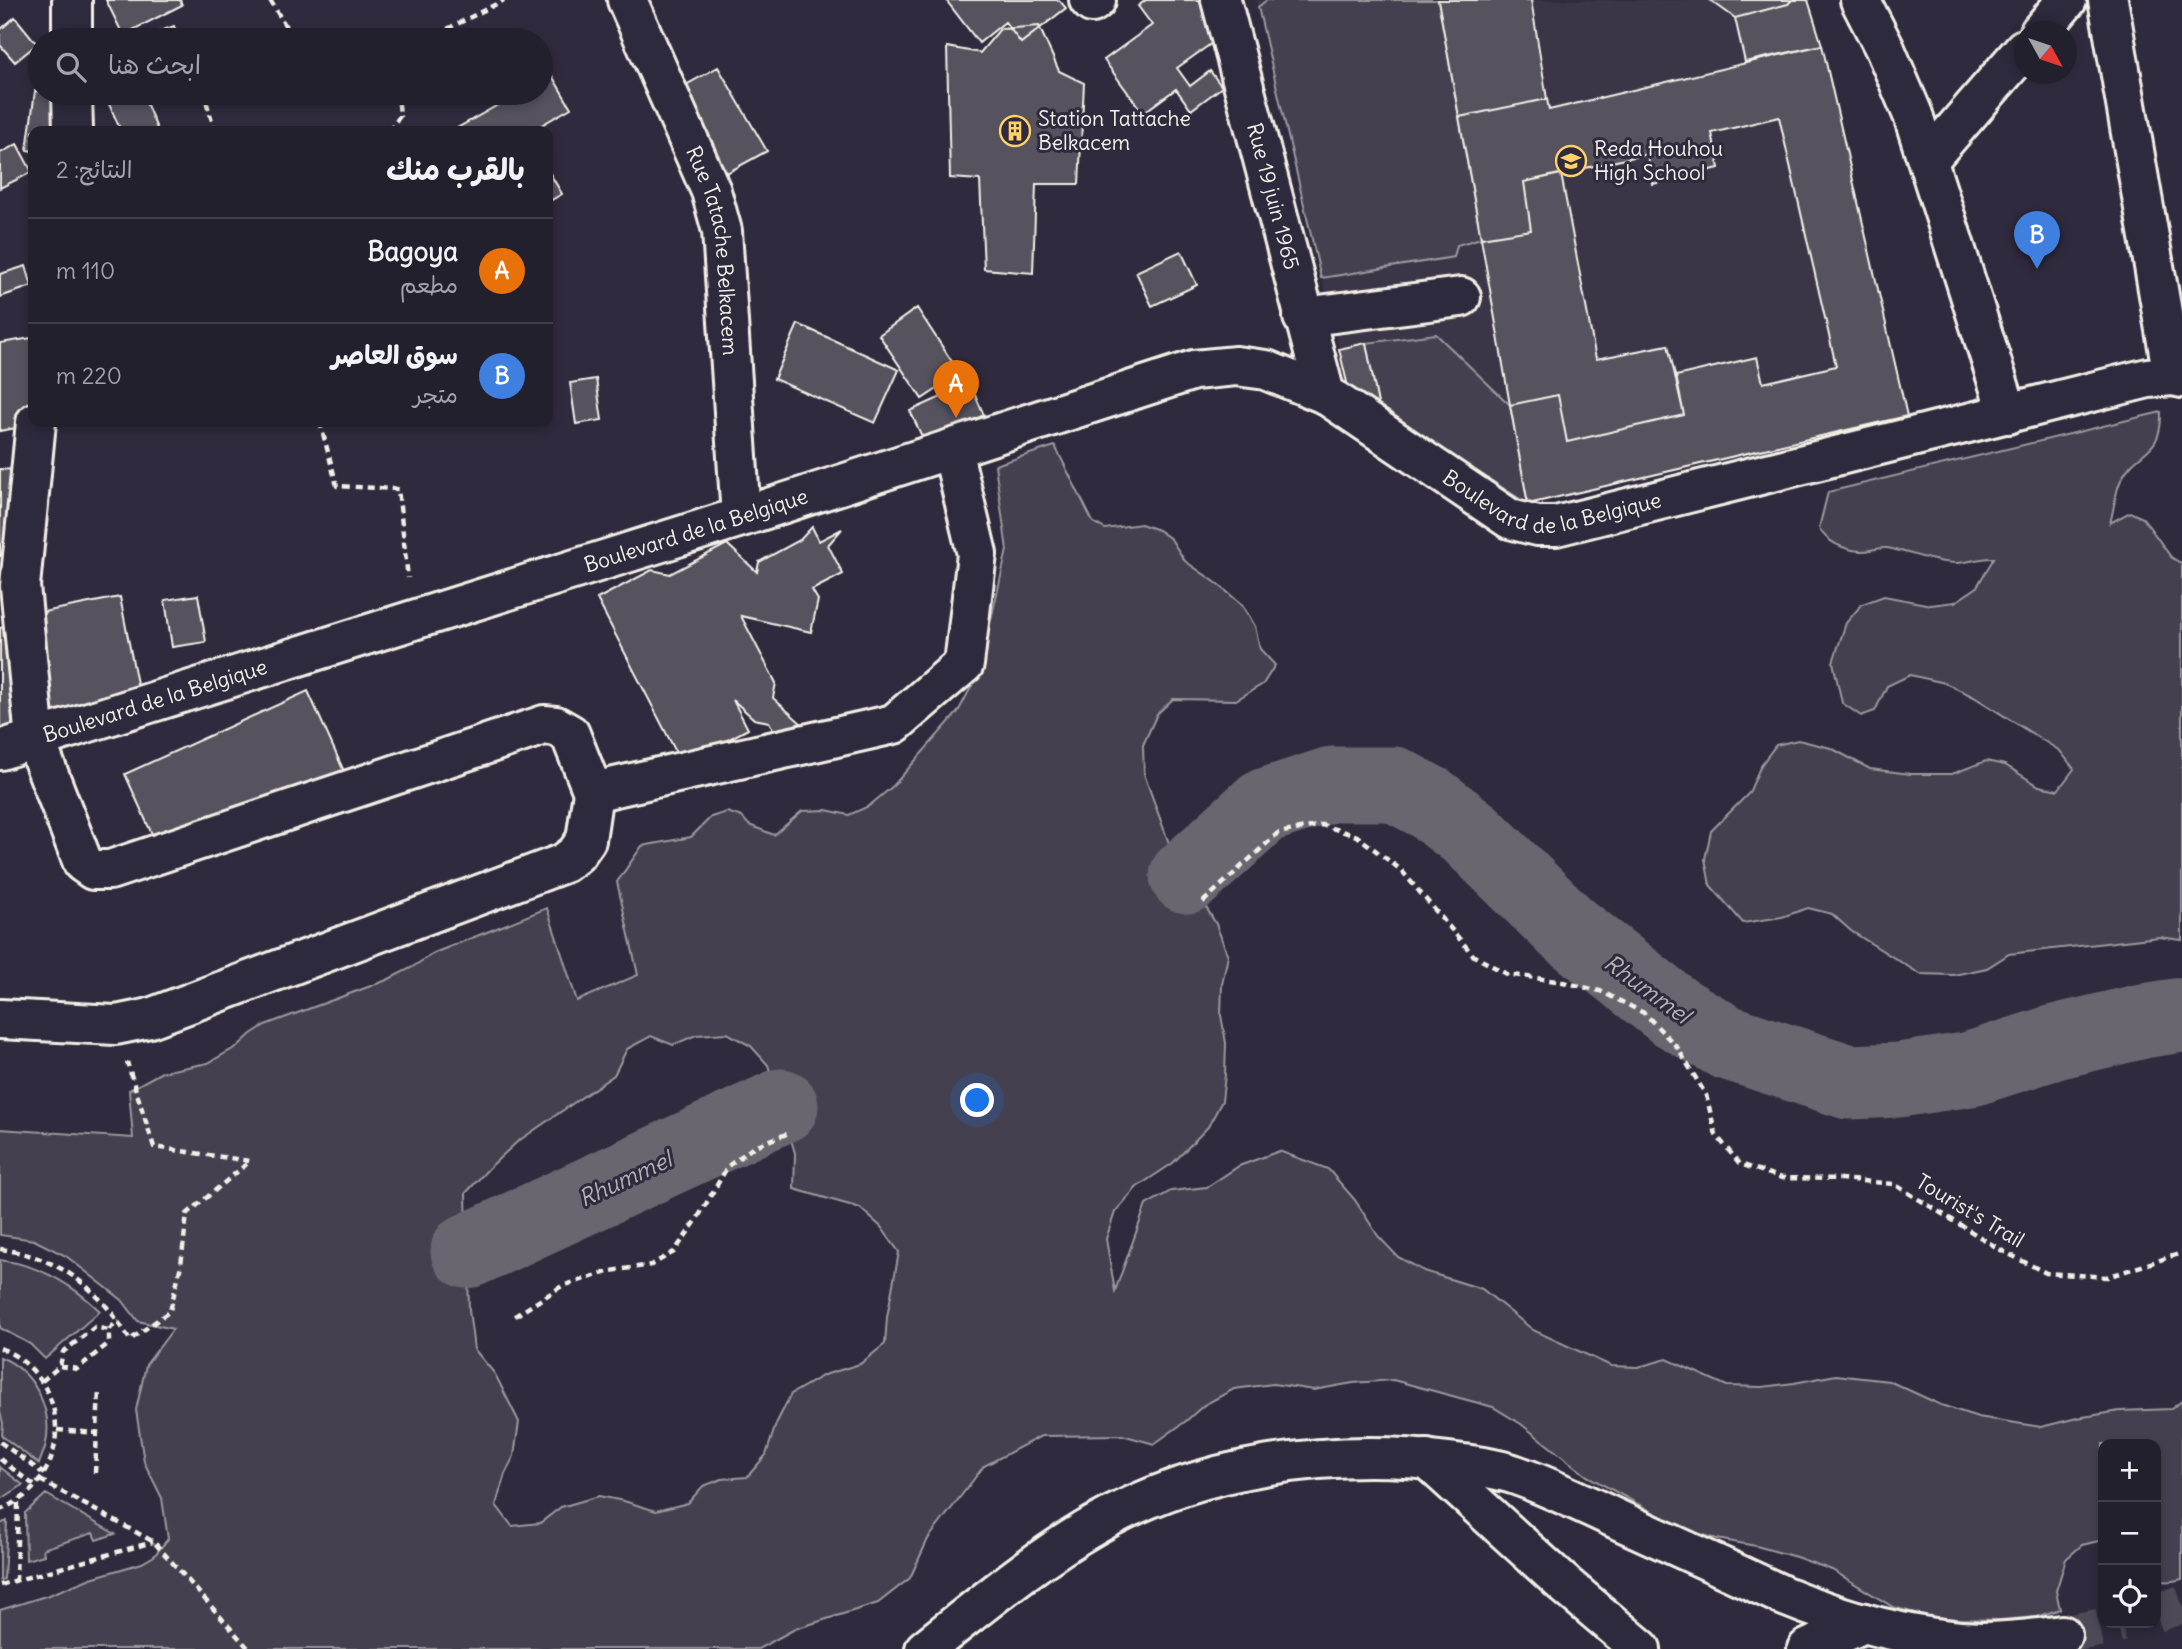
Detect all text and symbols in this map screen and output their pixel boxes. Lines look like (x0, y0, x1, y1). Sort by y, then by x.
north arrow (2014, 21, 2077, 84)
search box (28, 28, 553, 105)
icon: search (52, 48, 90, 86)
text: ابحث هنا (108, 48, 201, 81)
place label: Station Tattache Belkacem (1038, 105, 1191, 156)
building icon: Station Tattache Belkacem (998, 114, 1032, 148)
street label: Rue 19 juin 1965 (1241, 120, 1306, 272)
place label: Reda Houhou High School (1594, 135, 1723, 186)
street label: Rue Tatache Belkacem (680, 142, 744, 356)
school or university icon: Reda Houhou High School (1554, 144, 1588, 178)
text: بالقرب منك (386, 150, 525, 188)
text: النتائج: 2 (56, 155, 132, 184)
pin: B (2014, 211, 2060, 269)
text: Bagoya (367, 235, 458, 268)
text: 110 m (56, 256, 115, 285)
text: A (495, 256, 509, 285)
text: مطعم (400, 270, 458, 299)
text: سوق العاصر (331, 338, 458, 371)
pin: A (933, 360, 979, 418)
text: 220 m (56, 361, 122, 390)
text: B (494, 361, 510, 390)
text: متجر (413, 380, 458, 409)
street label: Boulevard de la Belgique (1438, 464, 1664, 539)
street label: Boulevard de la Belgique (581, 482, 811, 579)
street label: Boulevard de la Belgique (40, 653, 270, 749)
water label: Rhummel (1599, 948, 1698, 1031)
your location (960, 1083, 994, 1117)
water label: Rhummel (574, 1143, 678, 1213)
street label: Tourist's Trail (1911, 1168, 2029, 1253)
map controls (2098, 1439, 2161, 1628)
button: + (2098, 1439, 2161, 1502)
button: − (2098, 1502, 2161, 1565)
button: locate (2098, 1565, 2161, 1628)

